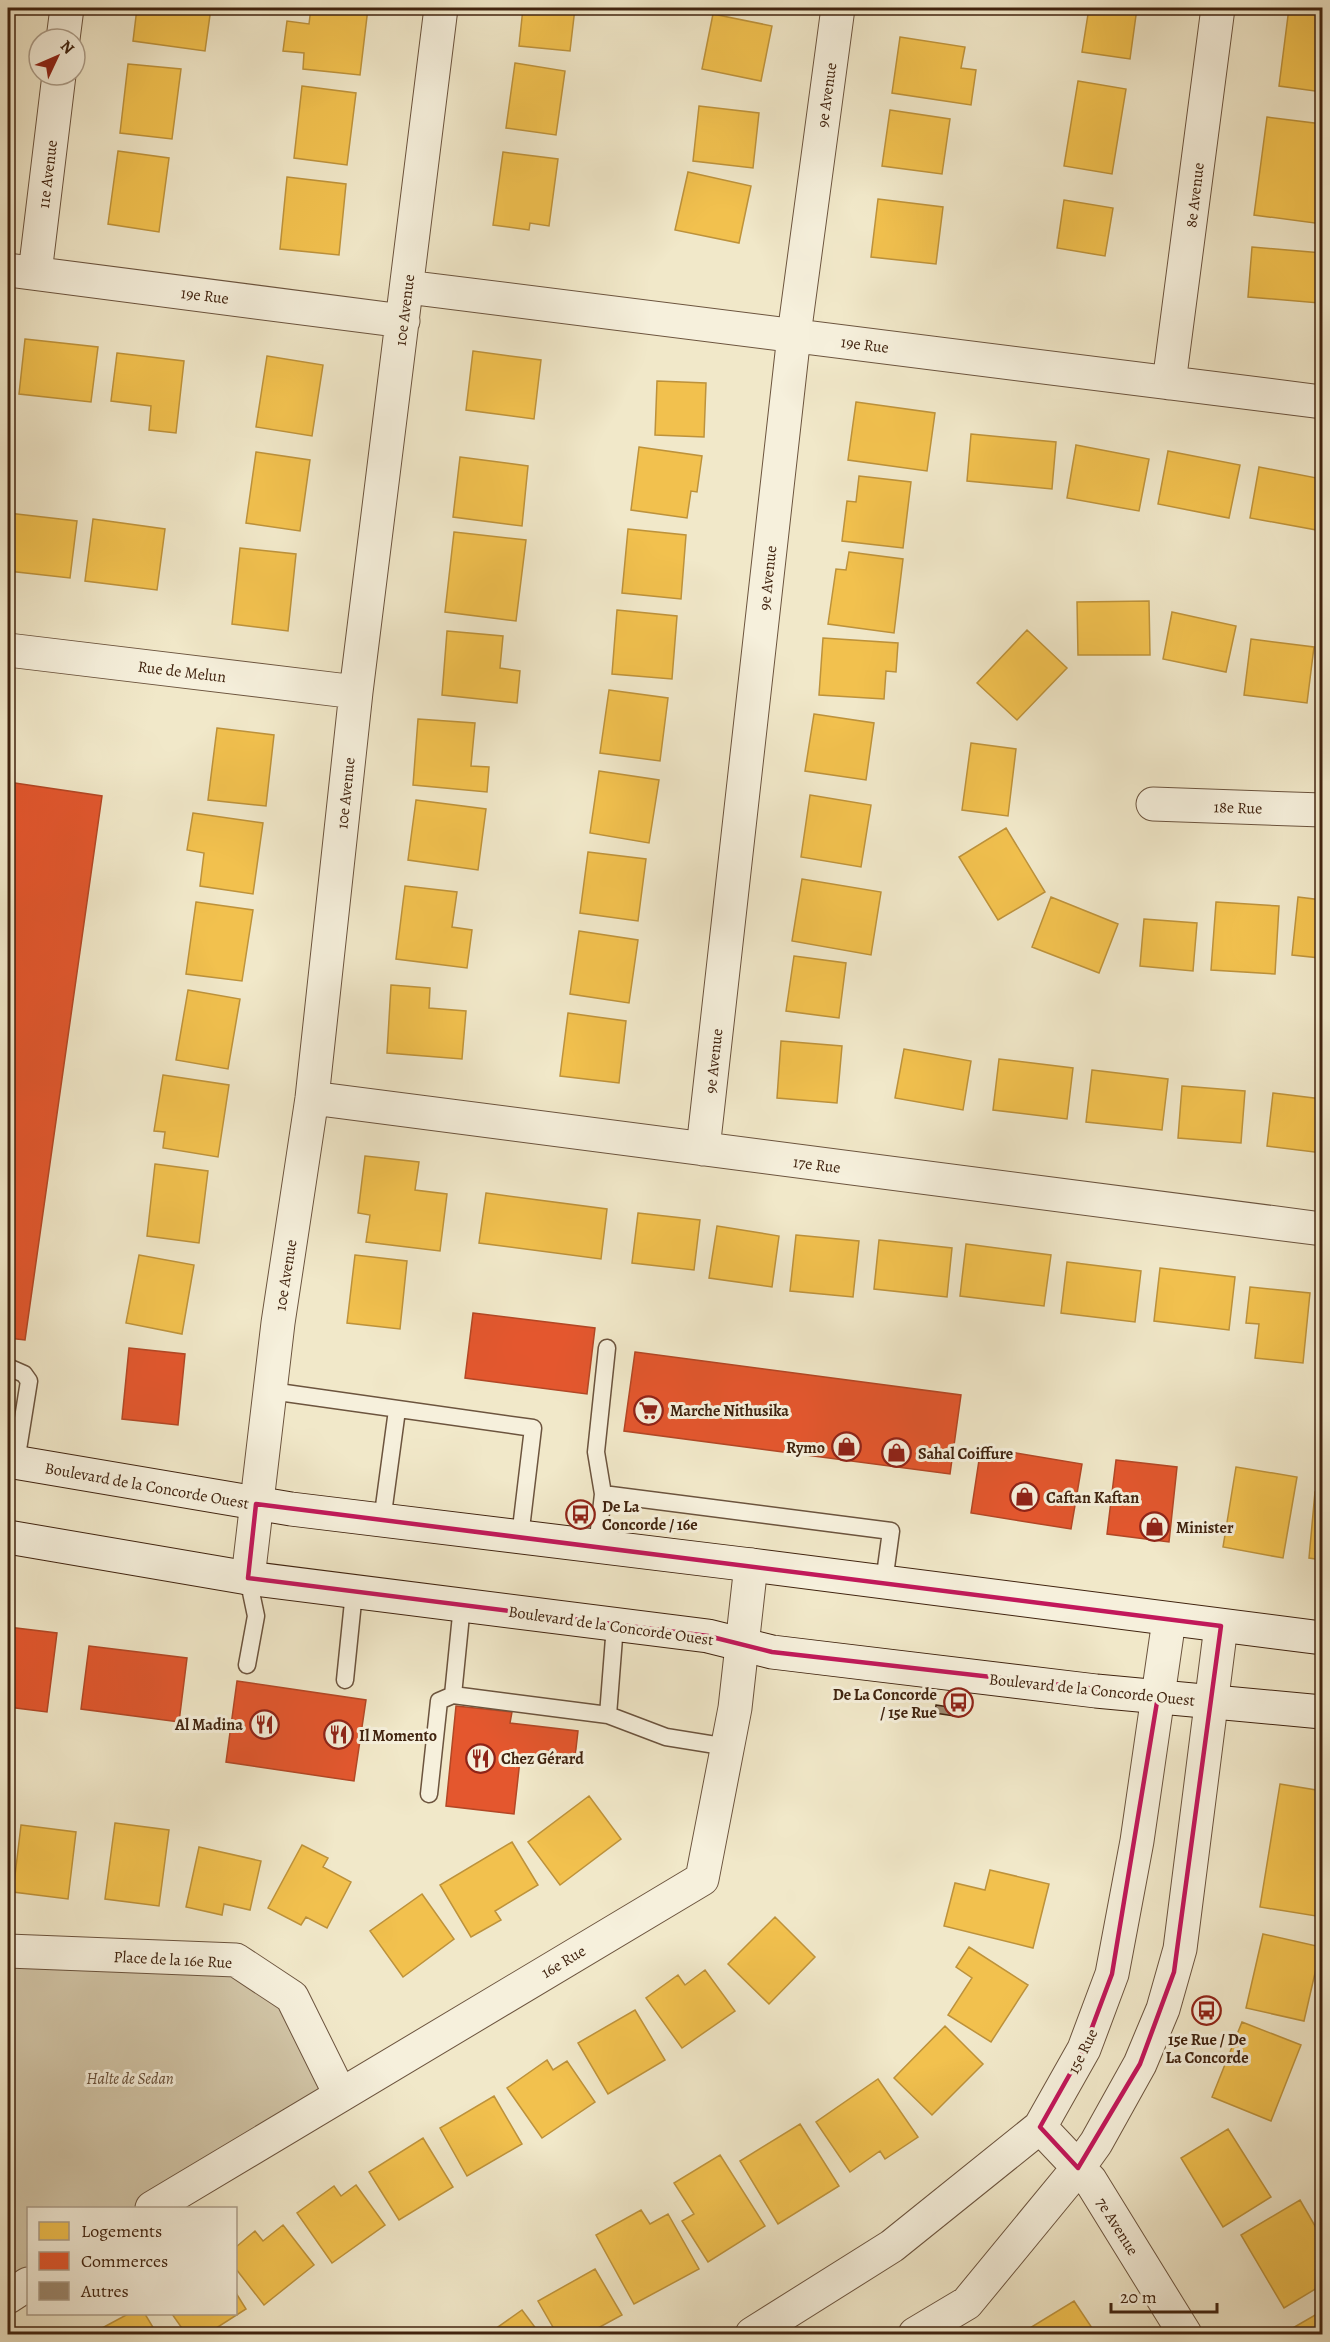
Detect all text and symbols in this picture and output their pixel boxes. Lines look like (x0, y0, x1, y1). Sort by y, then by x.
north arrow (27, 27, 87, 87)
text: N (55, 35, 79, 59)
street label: 9e Avenue (812, 61, 842, 129)
street label: 11e Avenue (33, 139, 63, 210)
street label: 8e Avenue (1180, 161, 1210, 229)
street label: 10e Avenue (390, 273, 420, 347)
street label: 19e Rue (180, 282, 230, 310)
street label: 19e Rue (840, 331, 890, 359)
street label: 9e Avenue (754, 545, 782, 612)
street label: Rue de Melun (136, 656, 228, 688)
street label: 10e Avenue (331, 756, 361, 830)
street label: 18e Rue (1213, 796, 1263, 820)
street label: 9e Avenue (700, 1028, 728, 1095)
street label: 17e Rue (792, 1151, 842, 1179)
street label: 10e Avenue (269, 1238, 302, 1312)
supermarket icon: Marche Nithusika (633, 1394, 665, 1426)
place label: Marche Nithusika (670, 1400, 789, 1422)
shop icon: Rymo (830, 1431, 862, 1463)
place label: Rymo (786, 1437, 825, 1459)
shop icon: Sahal Coiffure (881, 1437, 913, 1469)
place label: Sahal Coiffure (918, 1443, 1013, 1465)
street label: Boulevard de la Concorde Ouest (43, 1457, 251, 1515)
shop icon: Caftan Kaftan (1009, 1481, 1041, 1513)
place label: Caftan Kaftan (1046, 1487, 1139, 1509)
place label: De La Concorde / 16e (602, 1496, 698, 1536)
bus stop icon: De La Concorde / 16e (565, 1499, 597, 1531)
shop icon: Minister (1139, 1511, 1171, 1543)
place label: Minister (1176, 1517, 1234, 1539)
street label: Boulevard de la Concorde Ouest (507, 1601, 715, 1651)
street label: Boulevard de la Concorde Ouest (988, 1668, 1196, 1712)
place label: De La Concorde / 15e Rue (833, 1684, 937, 1724)
bus stop icon: De La Concorde / 15e Rue (942, 1687, 974, 1719)
restaurant icon: Al Madina (248, 1708, 280, 1740)
place label: Al Madina (174, 1714, 243, 1736)
restaurant icon: Il Momento (322, 1719, 354, 1751)
place label: Il Momento (359, 1725, 437, 1747)
restaurant icon: Chez Gérard (464, 1742, 496, 1774)
place label: Chez Gérard (501, 1748, 584, 1770)
street label: 16e Rue (537, 1940, 590, 1984)
street label: Place de la 16e Rue (113, 1946, 233, 1974)
bus stop icon: 15e Rue / De La Concorde (1191, 1995, 1223, 2027)
street label: 15e Rue (1063, 2025, 1103, 2078)
place label: 15e Rue / De La Concorde (1165, 2029, 1249, 2069)
park label: Halte de Sedan (86, 2068, 174, 2090)
street label: 7e Avenue (1091, 2193, 1144, 2260)
legend (27, 2207, 237, 2315)
text: Logements (81, 2219, 162, 2243)
text: Commerces (81, 2249, 168, 2273)
scale bar (1111, 2276, 1218, 2314)
text: Autres (80, 2279, 129, 2303)
text: 20 m (1120, 2285, 1157, 2309)

